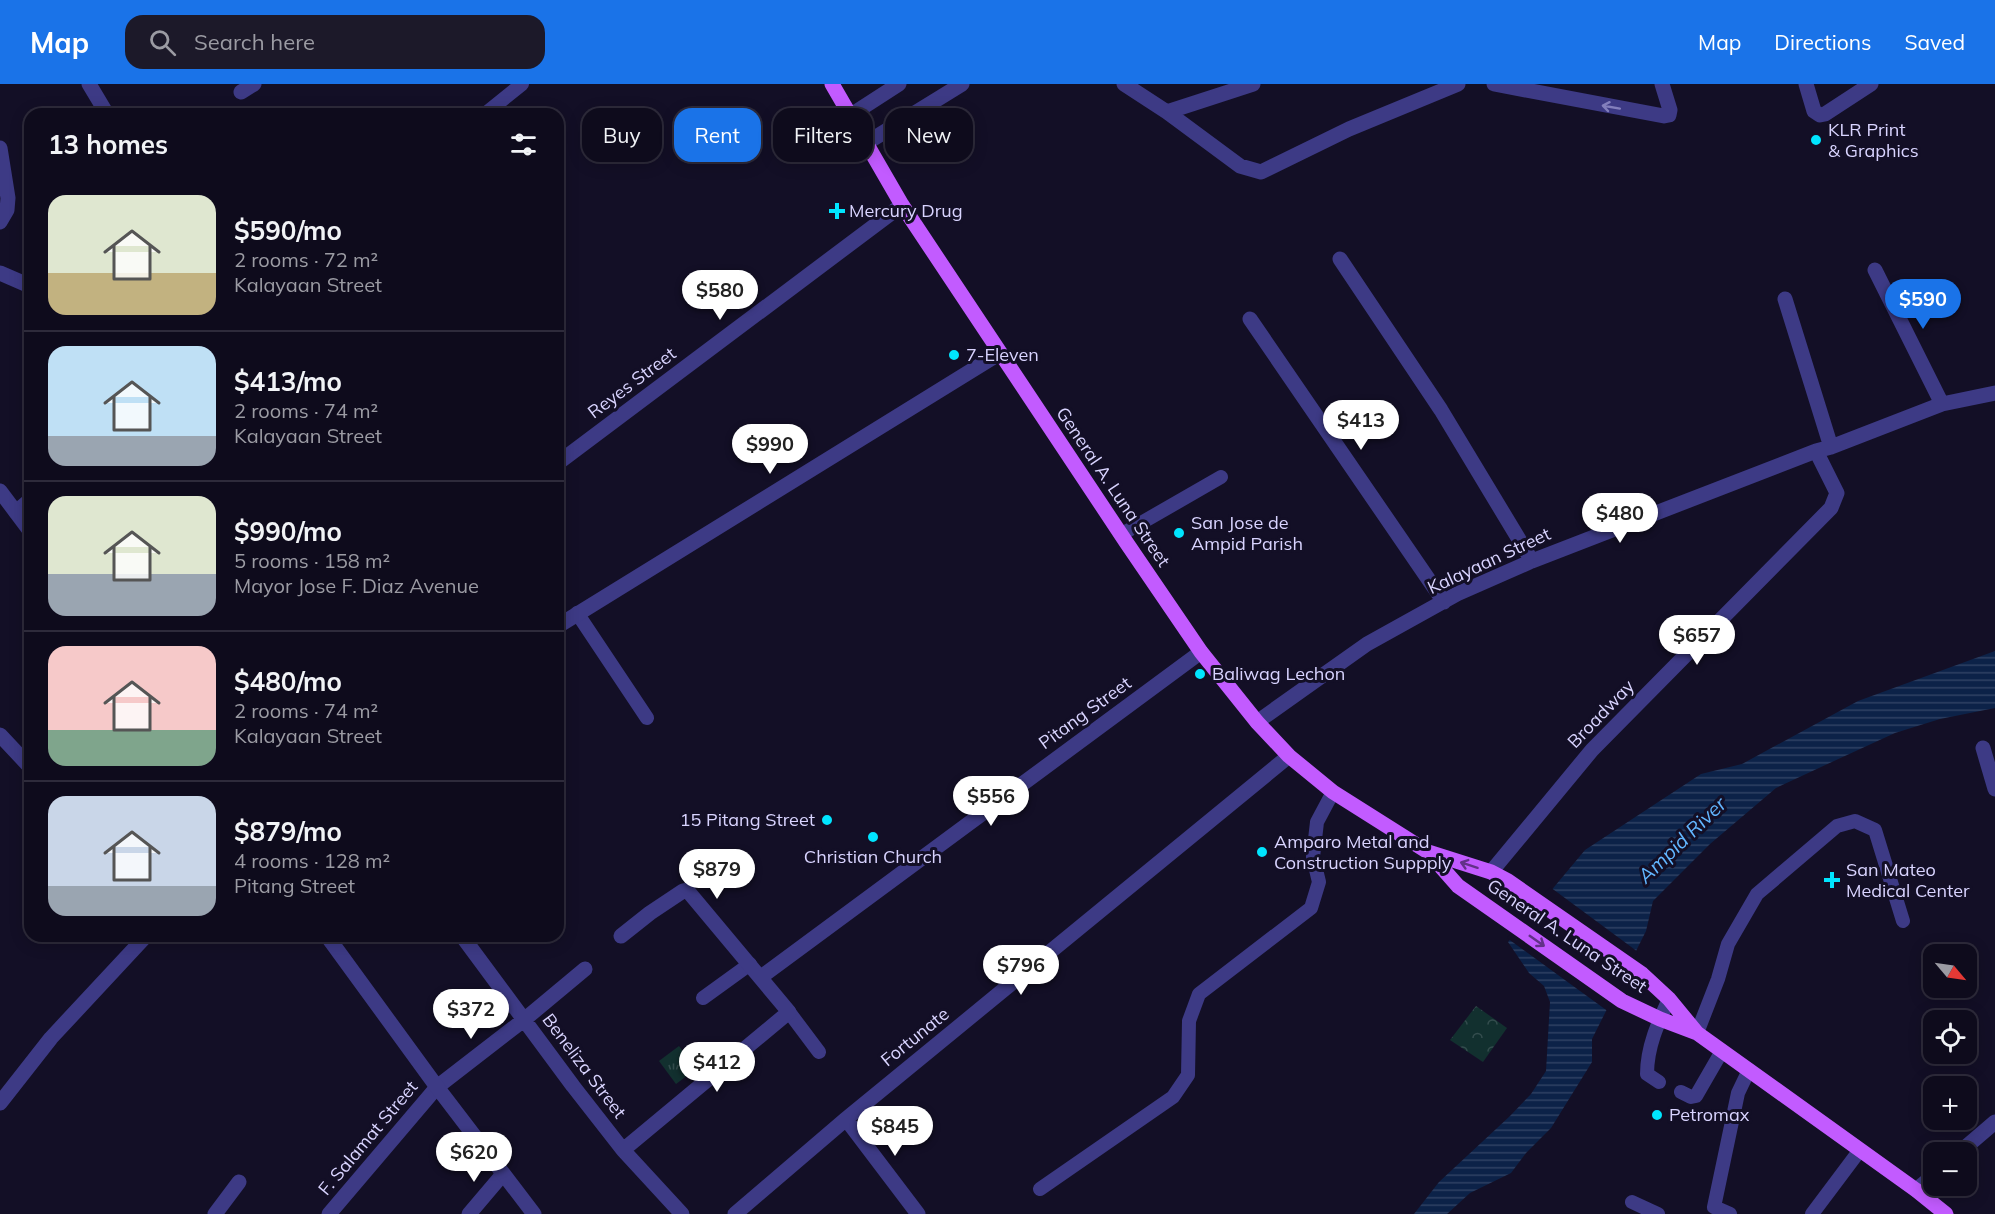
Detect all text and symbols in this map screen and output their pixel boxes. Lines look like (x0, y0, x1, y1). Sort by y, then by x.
search box (125, 15, 545, 69)
text: Map (30, 25, 89, 60)
icon: search (146, 26, 179, 59)
text: Search here (194, 28, 315, 56)
text: Map (1698, 29, 1741, 55)
text: Directions (1774, 29, 1871, 55)
text: Saved (1904, 29, 1965, 55)
one-way arrow (1602, 101, 1622, 112)
chip: Buy (582, 108, 662, 162)
chip: Rent (674, 108, 761, 162)
chip: Filters (773, 108, 873, 162)
chip: New (885, 108, 973, 162)
place label: KLR Print & Graphics (1828, 118, 1919, 162)
text: 13 homes (48, 128, 168, 161)
icon: filters (507, 128, 540, 161)
marker: KLR Print & Graphics (1809, 133, 1823, 147)
place label: Mercury Drug (849, 199, 963, 222)
marker: Mercury Drug (830, 204, 844, 218)
text: $590/mo (234, 214, 342, 247)
icon: home (96, 219, 168, 291)
text: 2 rooms · 72 m² (234, 247, 378, 272)
pin: $580 (684, 270, 756, 321)
text: Kalayaan Street (234, 272, 382, 297)
text: $580 (696, 277, 744, 302)
pin: $590 (1887, 279, 1959, 330)
text: $590 (1899, 286, 1947, 311)
street label: Reyes Street (583, 342, 680, 423)
place label: 7-Eleven (966, 343, 1039, 366)
marker: 7-Eleven (947, 348, 961, 362)
text: $413/mo (234, 365, 342, 398)
icon: home (96, 370, 168, 442)
text: 2 rooms · 74 m² (234, 398, 378, 423)
pin: $413 (1325, 400, 1397, 451)
street label: General A. Luna Street (1051, 402, 1175, 571)
text: $413 (1337, 407, 1385, 432)
text: Kalayaan Street (234, 423, 382, 448)
pin: $990 (734, 424, 806, 475)
text: $990 (746, 431, 794, 456)
pin: $480 (1584, 493, 1656, 544)
text: $480 (1596, 500, 1644, 525)
place label: San Jose de Ampid Parish (1191, 511, 1303, 555)
text: $990/mo (234, 515, 342, 548)
icon: home (96, 520, 168, 592)
street label: Kalayaan Street (1424, 522, 1554, 599)
marker: San Jose de Ampid Parish (1172, 526, 1186, 540)
text: 5 rooms · 158 m² (234, 548, 390, 573)
text: Mayor Jose F. Diaz Avenue (234, 573, 479, 598)
pin: $657 (1661, 615, 1733, 666)
text: $657 (1673, 622, 1721, 647)
place label: Baliwag Lechon (1212, 662, 1345, 685)
text: $480/mo (234, 665, 342, 698)
marker: Baliwag Lechon (1193, 667, 1207, 681)
icon: home (96, 670, 168, 742)
street label: Pitang Street (1034, 671, 1136, 754)
street label: Broadway (1562, 674, 1639, 753)
text: 2 rooms · 74 m² (234, 698, 378, 723)
text: Kalayaan Street (234, 723, 382, 748)
pin: $556 (955, 776, 1027, 827)
text: $556 (967, 783, 1015, 808)
water label: Ampid River (1631, 791, 1732, 889)
place label: 15 Pitang Street (680, 808, 815, 831)
marker: 15 Pitang Street (820, 813, 834, 827)
text: $879/mo (234, 815, 342, 848)
icon: home (96, 820, 168, 892)
marker: Christian Church (866, 830, 880, 844)
place label: Amparo Metal and Construction Suppply (1274, 830, 1452, 874)
place label: Christian Church (804, 845, 942, 868)
marker: Amparo Metal and Construction Suppply (1255, 845, 1269, 859)
text: 4 rooms · 128 m² (234, 848, 390, 873)
pin: $879 (681, 849, 753, 900)
text: $879 (693, 856, 741, 881)
place label: San Mateo Medical Center (1846, 858, 1970, 902)
one-way arrow (1460, 859, 1479, 870)
marker: San Mateo Medical Center (1823, 871, 1841, 889)
text: Pitang Street (234, 873, 355, 898)
street label: General A. Luna Street (1483, 874, 1652, 998)
one-way arrow (1528, 935, 1545, 947)
north arrow (1923, 944, 1977, 998)
map controls (1923, 944, 1977, 1196)
pin: $796 (985, 945, 1057, 996)
text: $796 (997, 952, 1045, 977)
pin: $372 (435, 989, 507, 1040)
text: $372 (447, 996, 495, 1021)
street label: Fortunate (876, 1002, 953, 1071)
street label: Beneliza Street (537, 1009, 631, 1123)
button: locate (1923, 1010, 1977, 1064)
pin: $412 (681, 1042, 753, 1093)
text: $412 (693, 1049, 741, 1074)
street label: F. Salamat Street (313, 1076, 422, 1200)
button: + (1923, 1076, 1977, 1130)
place label: Petromax (1669, 1103, 1750, 1126)
pin: $845 (859, 1106, 931, 1157)
marker: Petromax (1650, 1108, 1664, 1122)
text: $845 (871, 1113, 919, 1138)
pin: $620 (438, 1132, 510, 1183)
text: $620 (450, 1139, 498, 1164)
button: − (1923, 1142, 1977, 1196)

